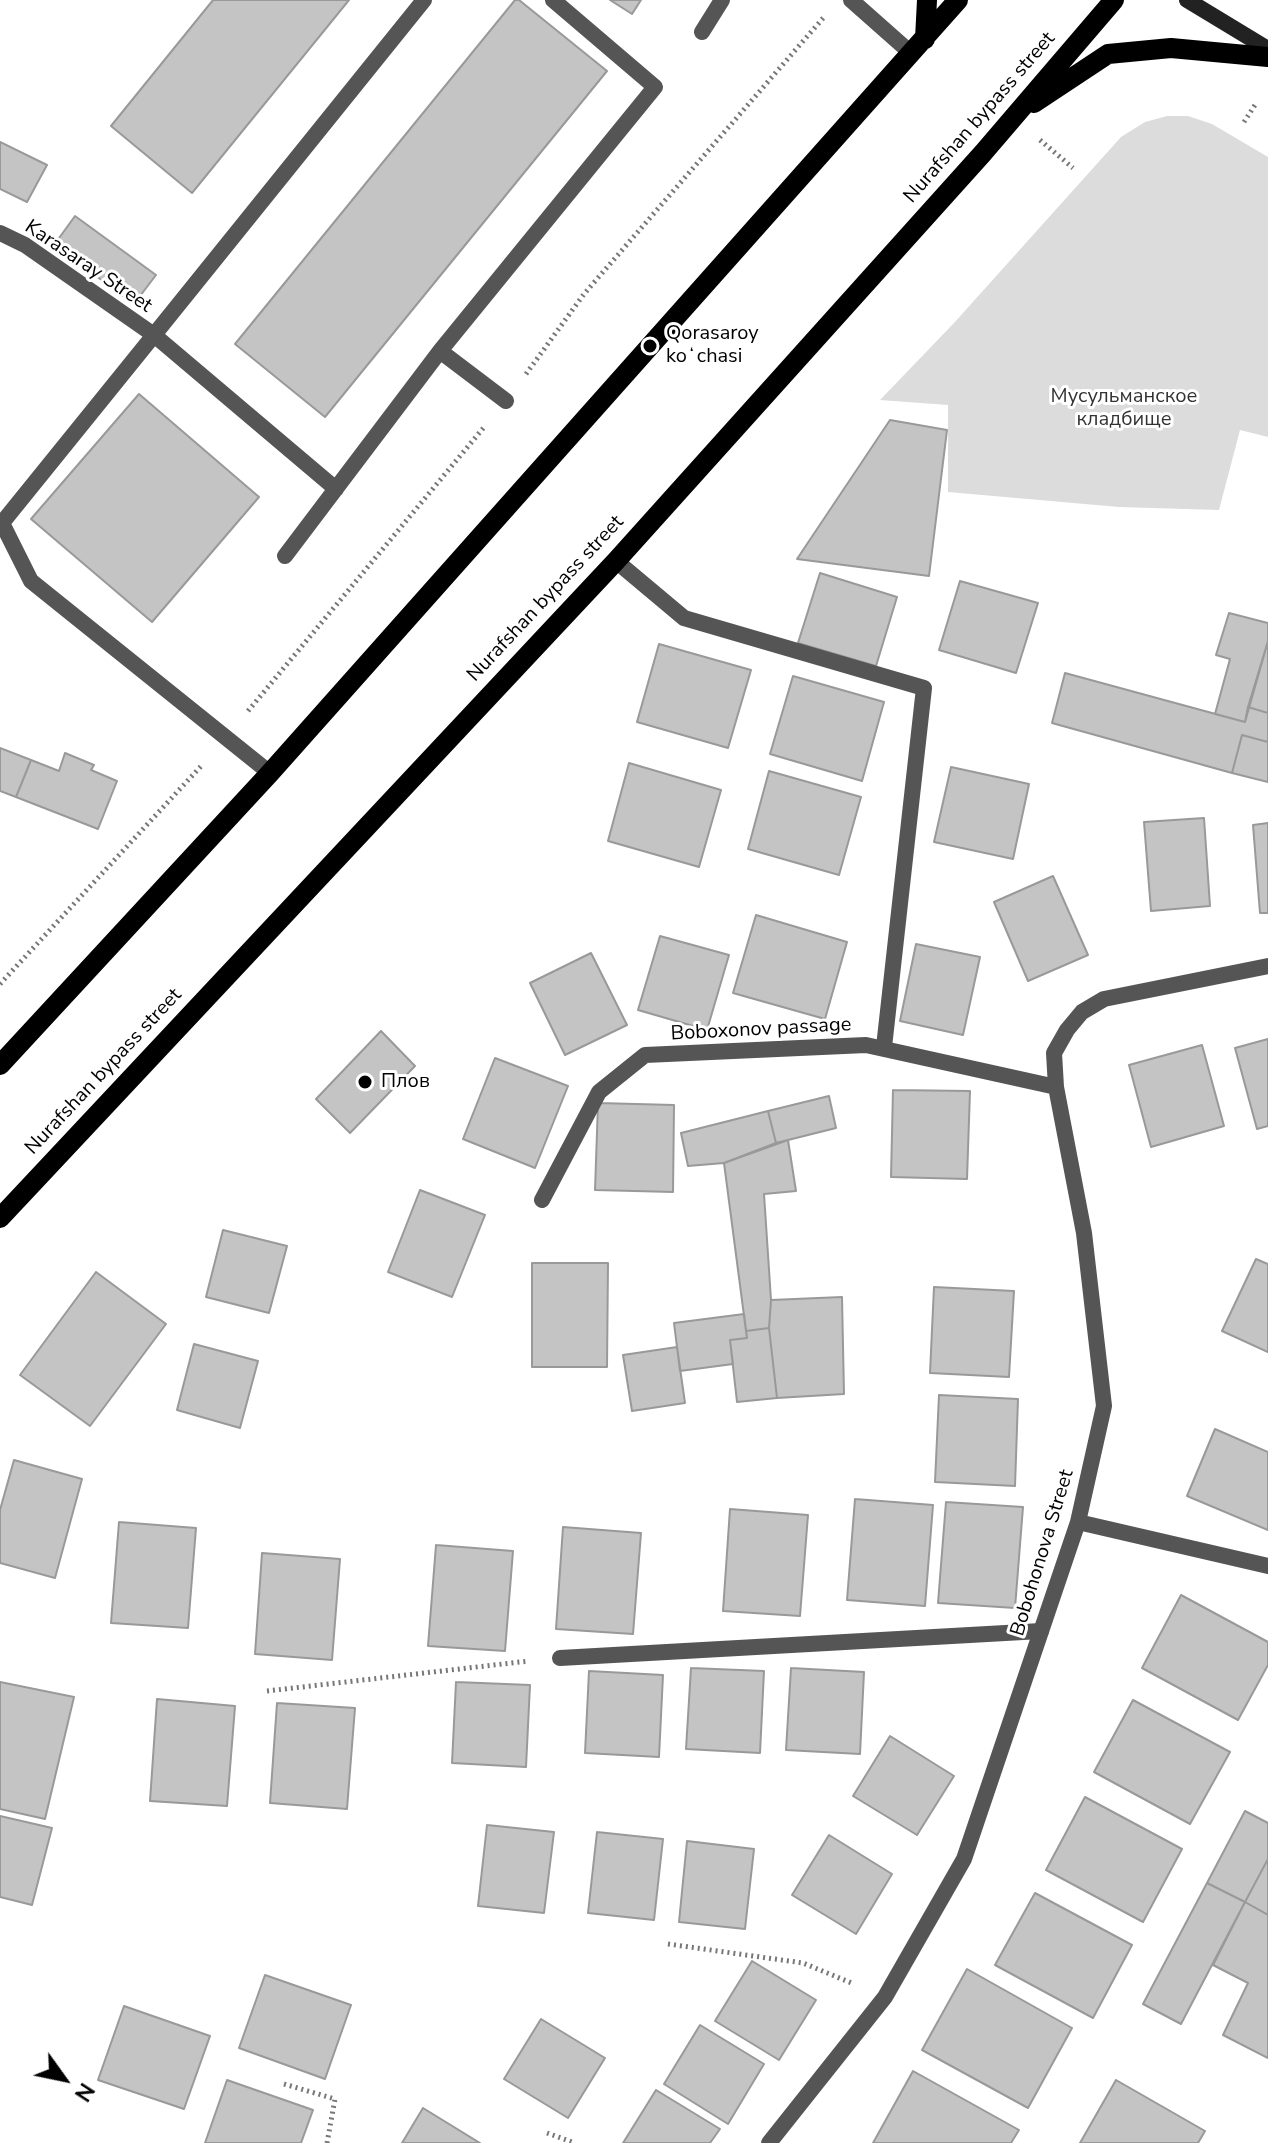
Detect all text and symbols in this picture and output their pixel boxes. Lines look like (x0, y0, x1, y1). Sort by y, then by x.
street label: Nurafshan bypass street (899, 28, 1061, 208)
street label: Karasaray Street (20, 216, 156, 318)
place label: Qorasaroy koʻchasi (666, 322, 759, 369)
marker: Qorasaroy koʻchasi (641, 337, 659, 355)
park label: Мусульманское кладбище (1051, 385, 1197, 432)
street label: Nurafshan bypass street (463, 511, 629, 687)
street label: Nurafshan bypass street (21, 984, 187, 1160)
street label: Boboxonov passage (670, 1013, 852, 1047)
place label: Плов (381, 1070, 430, 1094)
marker: Плов (356, 1073, 374, 1091)
street label: Bobohonova Street (1006, 1467, 1080, 1639)
north arrow (24, 2039, 104, 2119)
text: N (67, 2077, 101, 2107)

